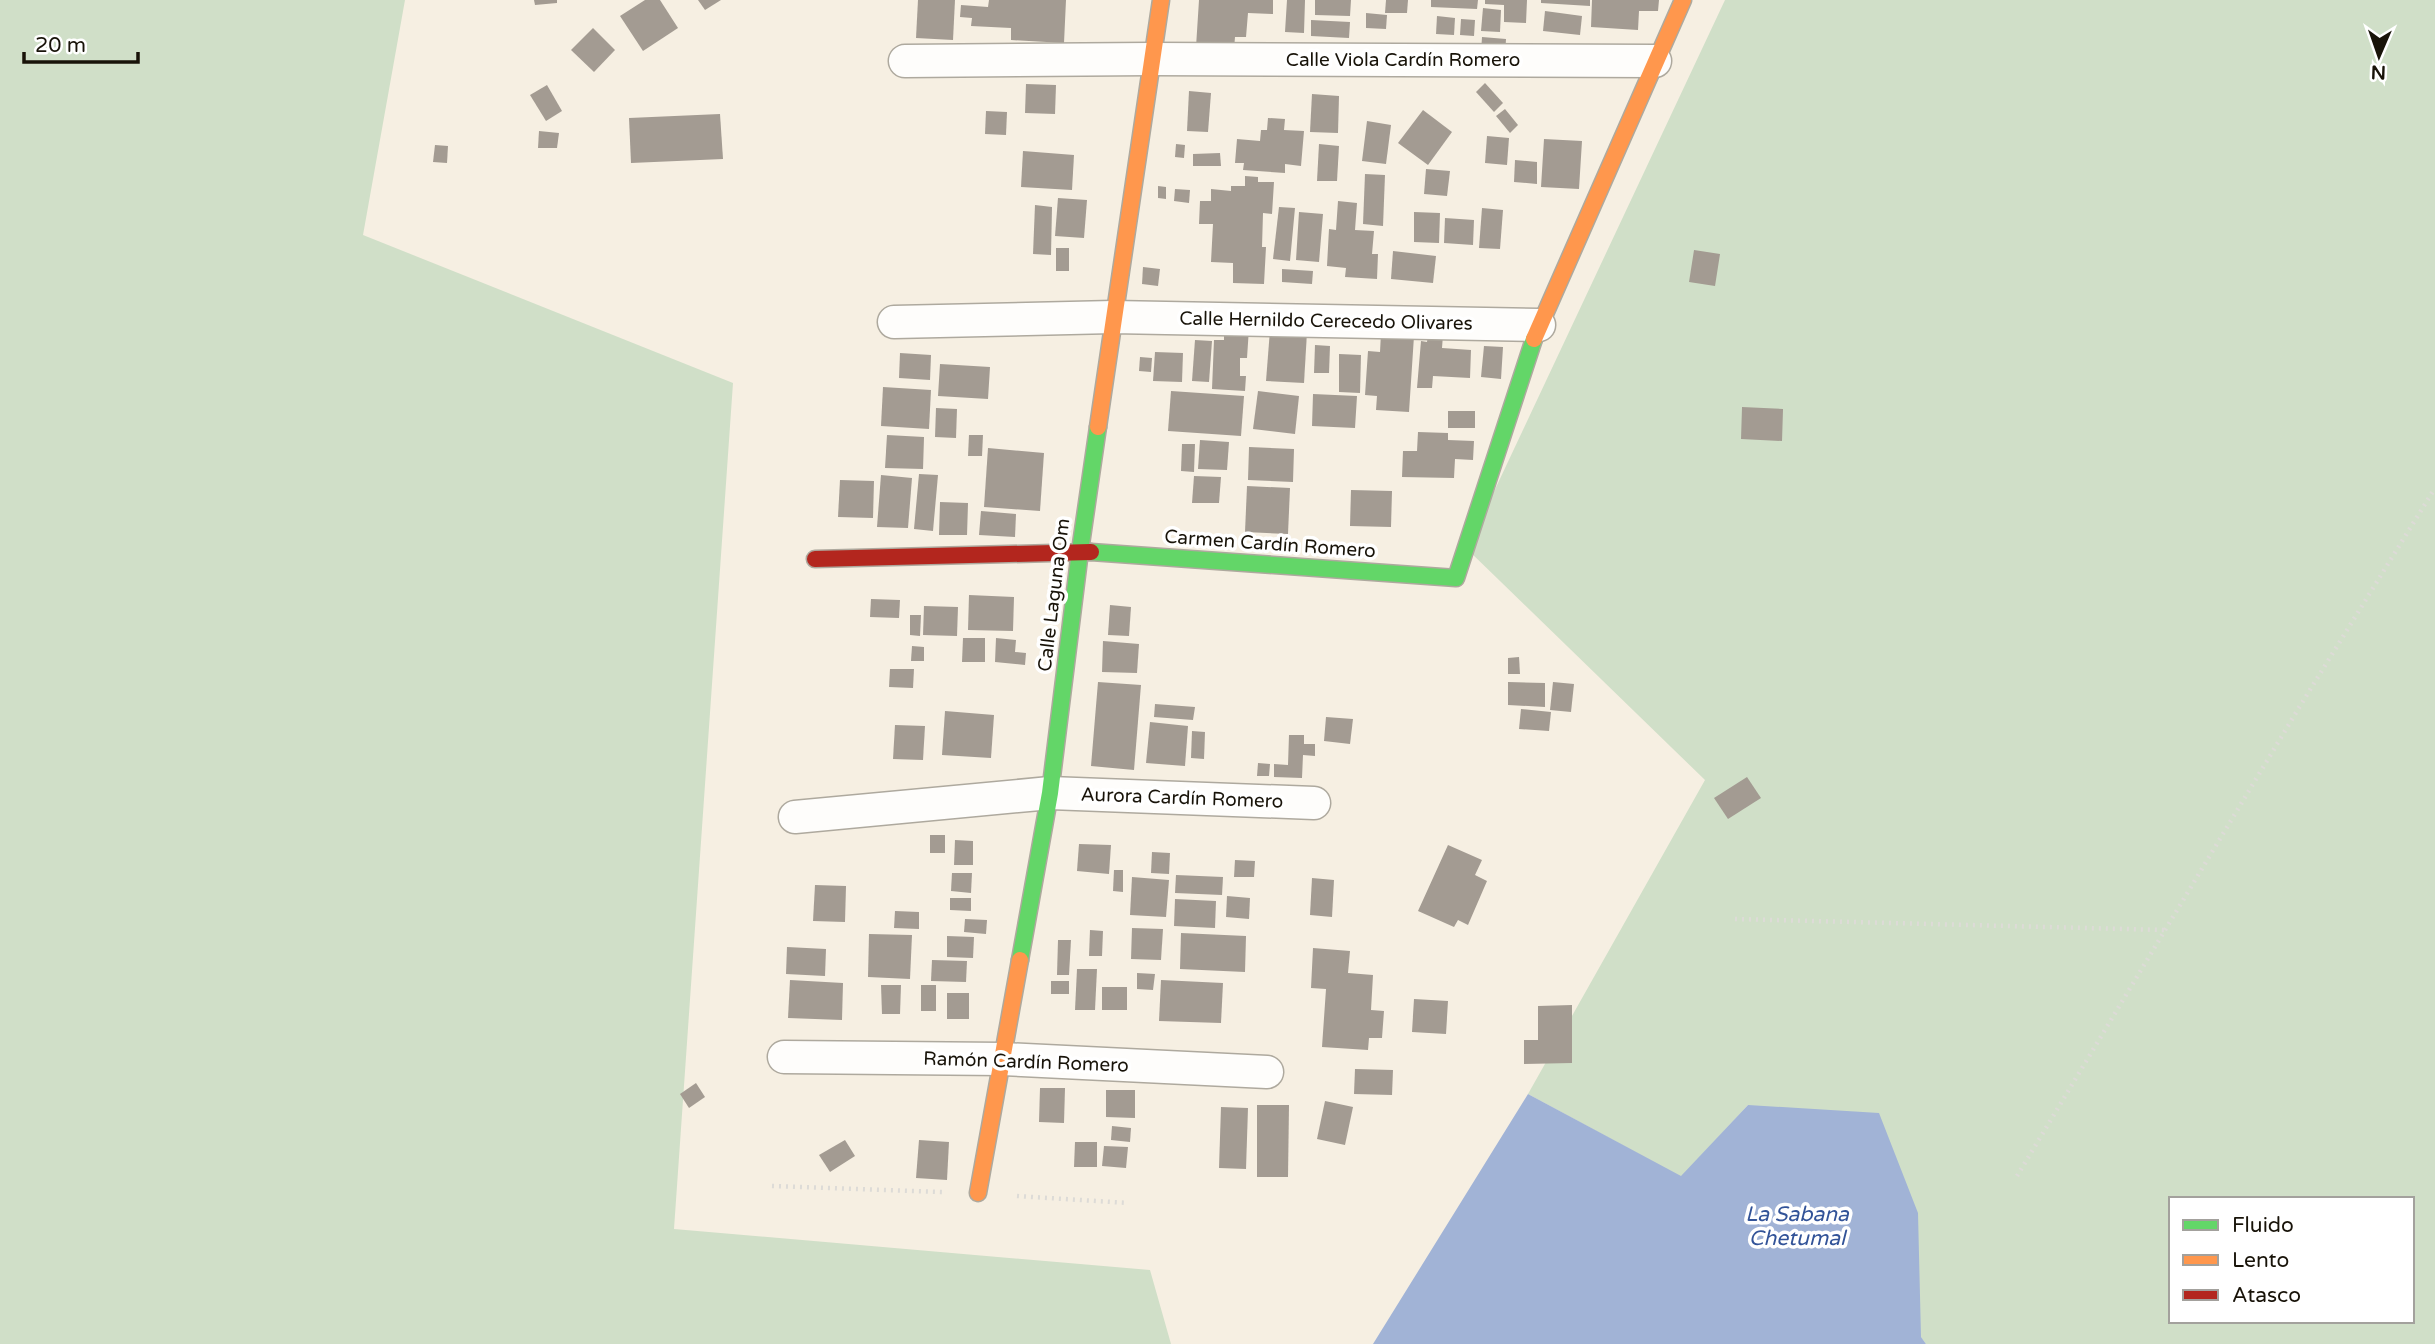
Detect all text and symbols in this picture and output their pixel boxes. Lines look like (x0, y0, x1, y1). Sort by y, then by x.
scale bar (24, 21, 138, 65)
north arrow (2344, 21, 2414, 91)
text: 20 m (35, 33, 86, 58)
street label: Calle Viola Cardín Romero (1286, 49, 1520, 71)
text: N (2370, 61, 2386, 83)
street label: Calle Hernildo Cerecedo Olivares (1179, 307, 1473, 335)
street label: Calle Laguna Om (1034, 517, 1074, 673)
street label: Carmen Cardín Romero (1164, 526, 1376, 562)
street label: Aurora Cardín Romero (1080, 783, 1284, 813)
street label: Ramón Cardín Romero (923, 1047, 1129, 1077)
legend (2169, 1197, 2414, 1323)
water label: La Sabana Chetumal (1745, 1202, 1850, 1251)
text: Fluido (2232, 1213, 2294, 1238)
text: Lento (2232, 1248, 2289, 1273)
text: Atasco (2232, 1283, 2301, 1308)

